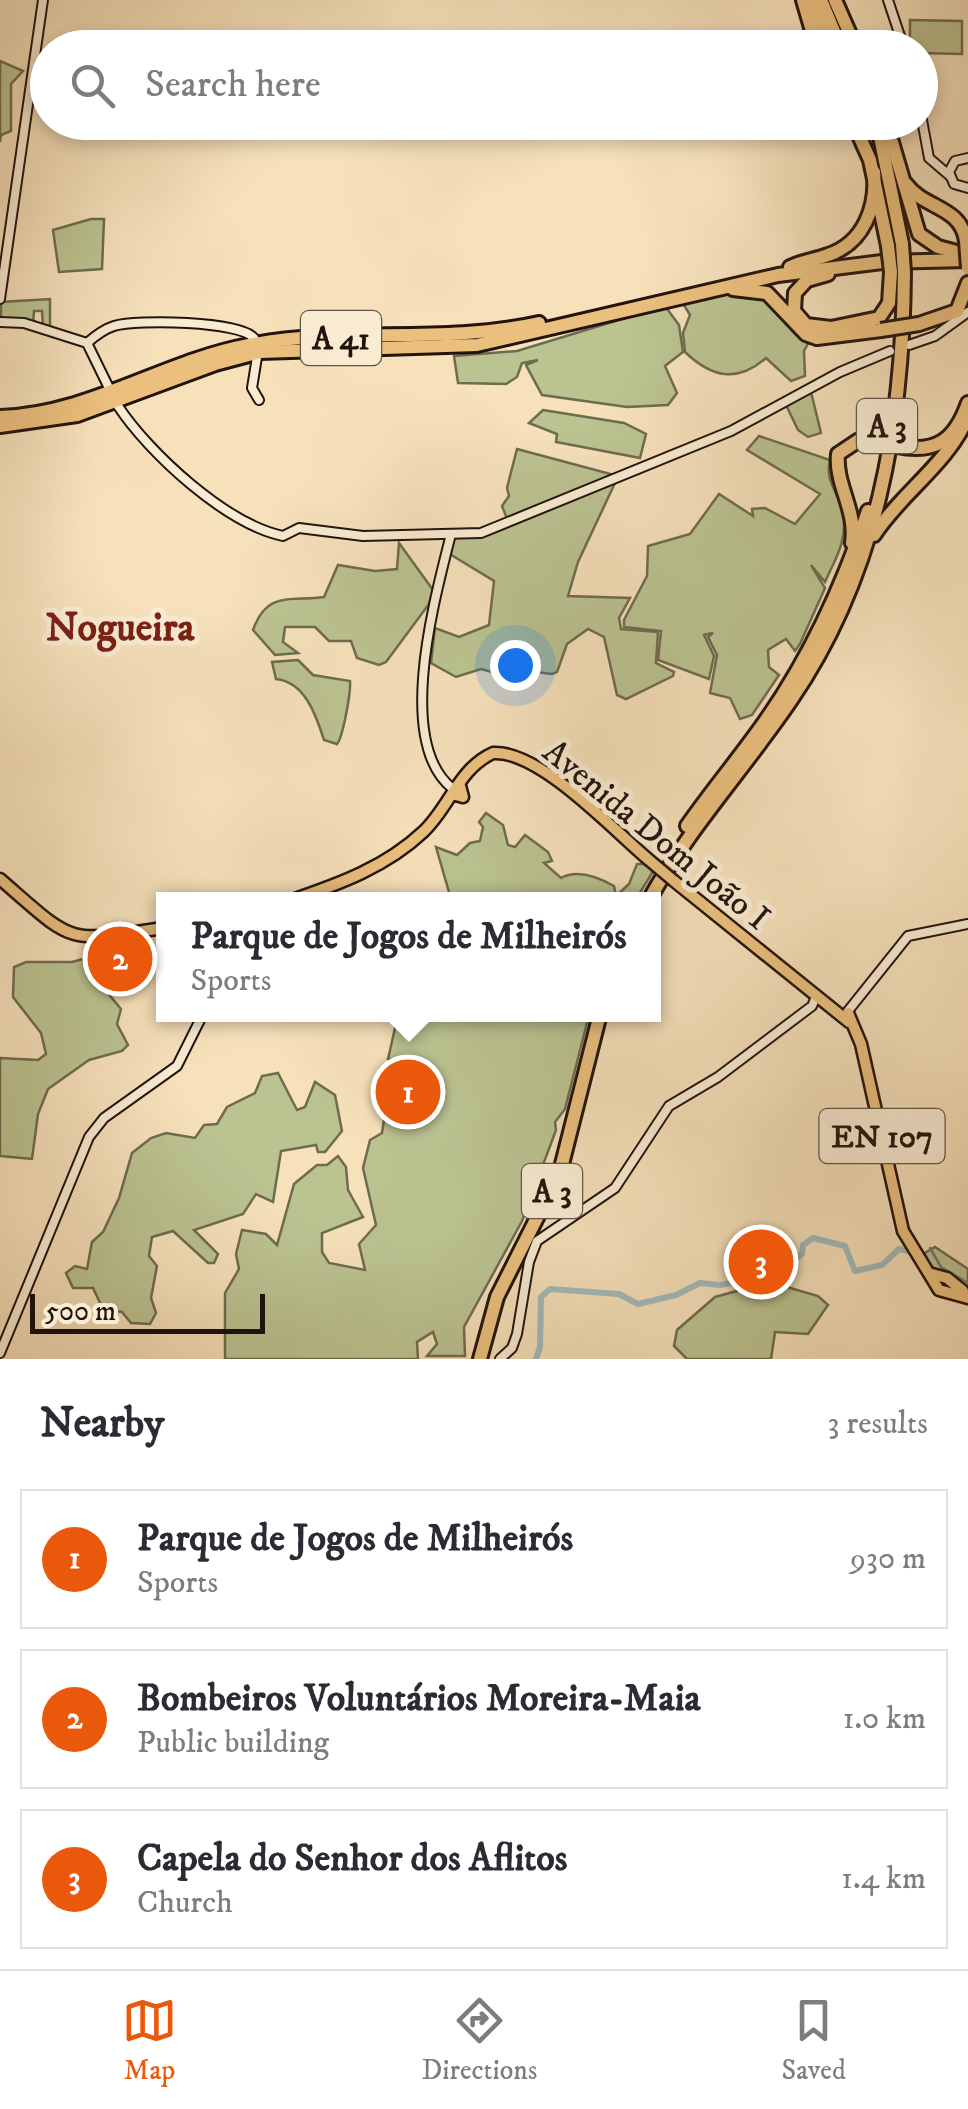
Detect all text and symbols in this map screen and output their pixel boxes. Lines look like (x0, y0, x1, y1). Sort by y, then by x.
search box (30, 30, 938, 140)
icon: search (65, 58, 120, 113)
text: Search here (145, 61, 321, 109)
road number: A 41 (301, 311, 381, 365)
road number: A 3 (857, 399, 917, 453)
district label: Nogueira (45, 604, 196, 654)
your location (490, 640, 541, 691)
street label: Avenida Dom João I (533, 730, 778, 941)
popup (156, 892, 661, 1022)
text: Parque de Jogos de Milheirós (190, 913, 627, 961)
pin: 2 (88, 922, 152, 996)
text: Sports (190, 961, 272, 1001)
pin: 1 (376, 1054, 440, 1130)
road number: EN 107 (820, 1109, 944, 1163)
road number: A 3 (522, 1164, 582, 1218)
pin: 3 (728, 1224, 794, 1300)
scale bar (30, 1289, 265, 1334)
text: 500 m (45, 1294, 116, 1329)
text: Nearby (40, 1398, 164, 1450)
text: 3 results (827, 1404, 928, 1444)
text: Parque de Jogos de Milheirós (137, 1515, 573, 1563)
text: 1 (69, 1539, 80, 1579)
text: 930 m (850, 1539, 926, 1579)
text: Sports (137, 1563, 218, 1603)
text: Bombeiros Voluntários Moreira-Maia (137, 1675, 701, 1723)
text: 2 (67, 1699, 82, 1739)
text: 1.0 km (843, 1699, 926, 1739)
text: Public building (137, 1723, 329, 1763)
text: Capela do Senhor dos Aflitos (137, 1835, 567, 1883)
text: 3 (69, 1859, 80, 1899)
text: 1.4 km (841, 1859, 926, 1899)
text: Church (137, 1883, 233, 1923)
tab: Map (122, 1993, 177, 2088)
tab: Directions (421, 1993, 537, 2088)
tab: Saved (782, 1993, 846, 2088)

